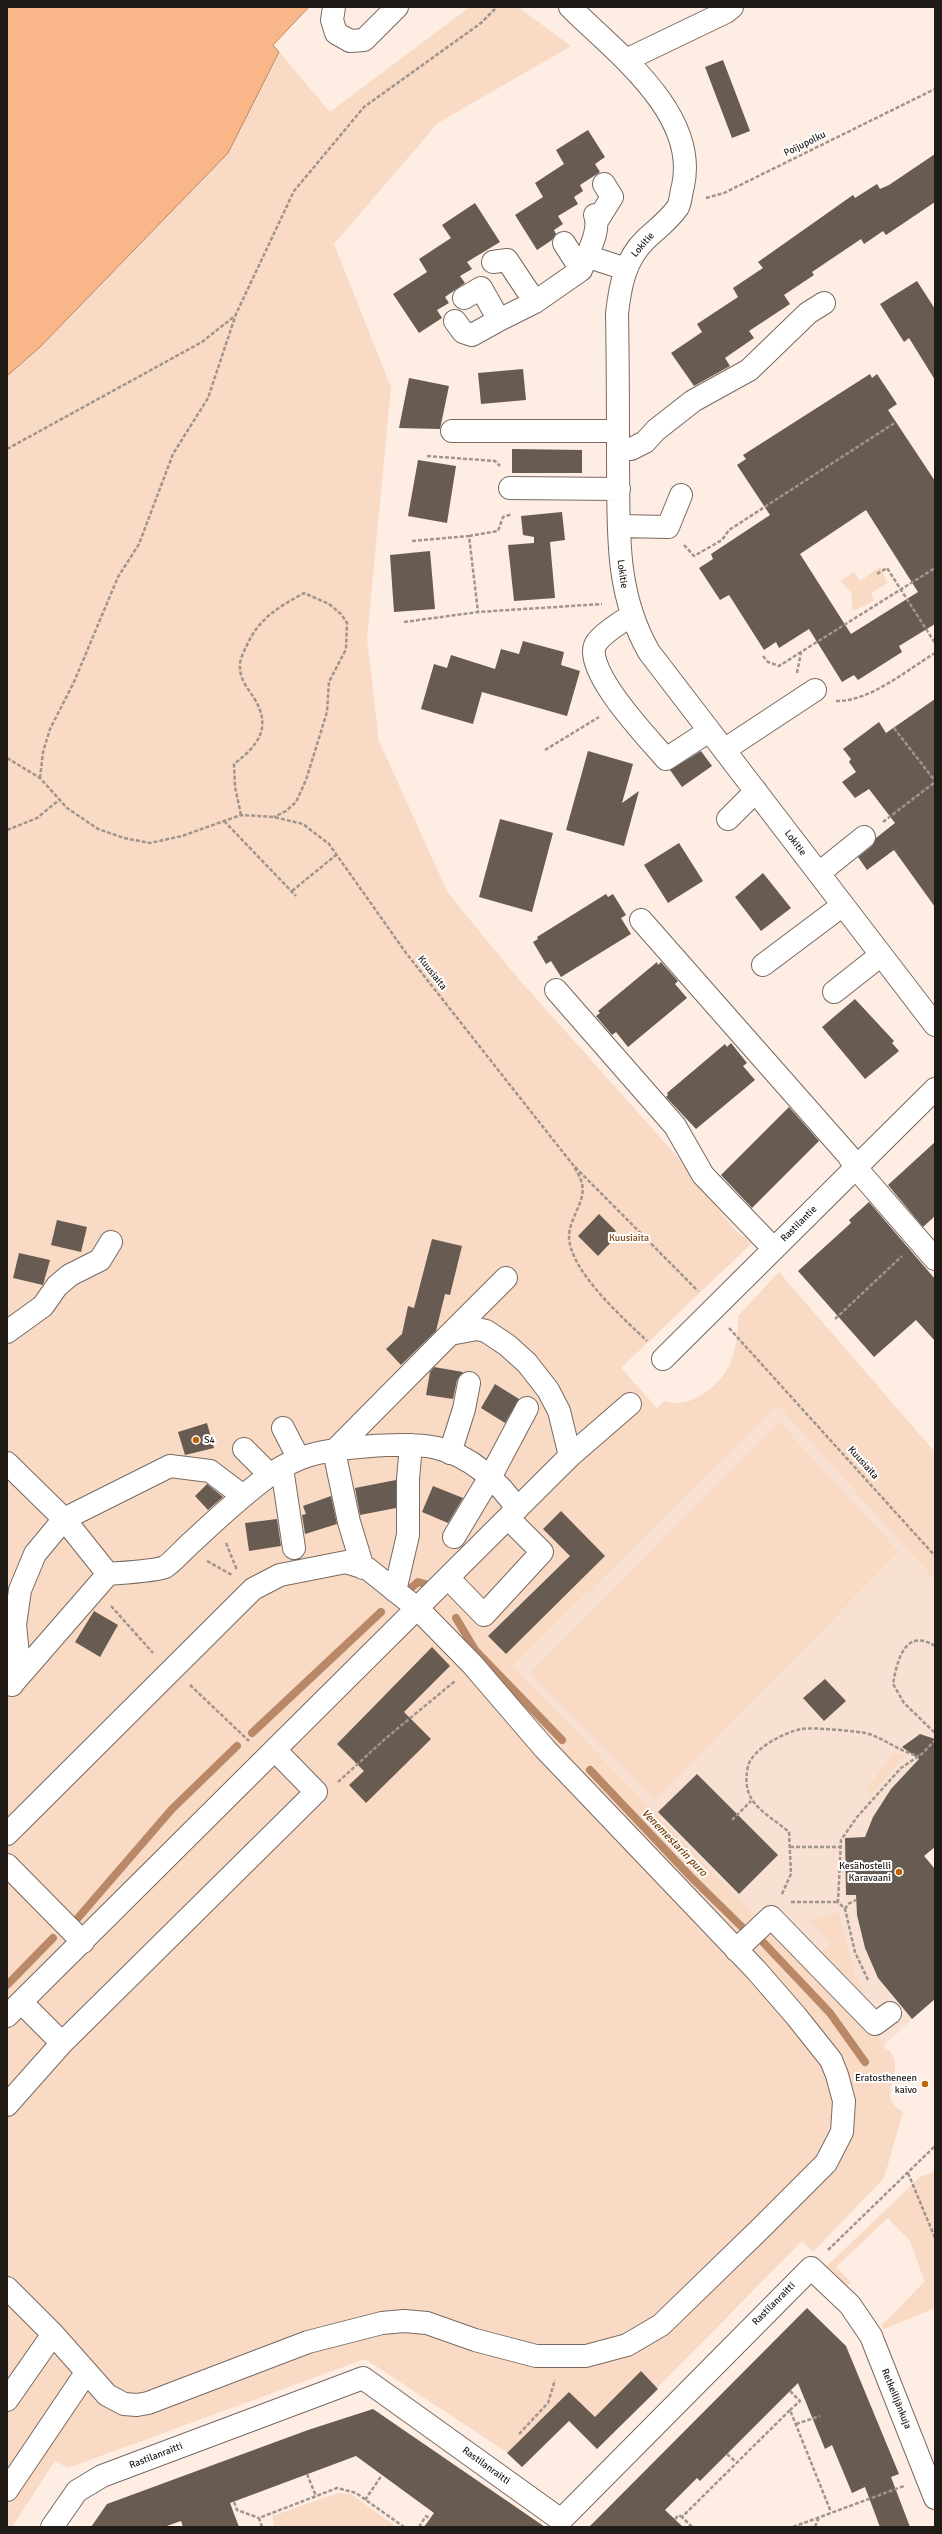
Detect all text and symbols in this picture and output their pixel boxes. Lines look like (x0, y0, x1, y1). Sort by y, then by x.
street label: Poijupolku (782, 129, 828, 159)
street label: Lokitie (629, 230, 657, 260)
street label: Lokitie (614, 559, 630, 589)
street label: Lokitie (781, 828, 809, 858)
street label: Kuusiaita (415, 953, 449, 993)
street label: Rastilantie (778, 1203, 820, 1245)
park label: Kuusiaita (609, 1232, 649, 1244)
place label: S4 (204, 1434, 215, 1446)
marker: S4 (191, 1435, 201, 1445)
street label: Kuusiaita (845, 1444, 881, 1482)
water label: Venemestarin puro (639, 1807, 709, 1879)
place label: Kesähostelli Karavaani (839, 1860, 891, 1884)
marker: Kesähostelli Karavaani (894, 1867, 904, 1877)
place label: Eratostheneen kaivo (855, 2072, 917, 2096)
marker: Eratostheneen kaivo (920, 2079, 930, 2089)
street label: Rastilanraitti (750, 2280, 798, 2328)
street label: Retkeilijänkuja (878, 2367, 914, 2431)
street label: Rastilanraitti (128, 2440, 184, 2472)
street label: Rastilanraitti (460, 2445, 512, 2487)

